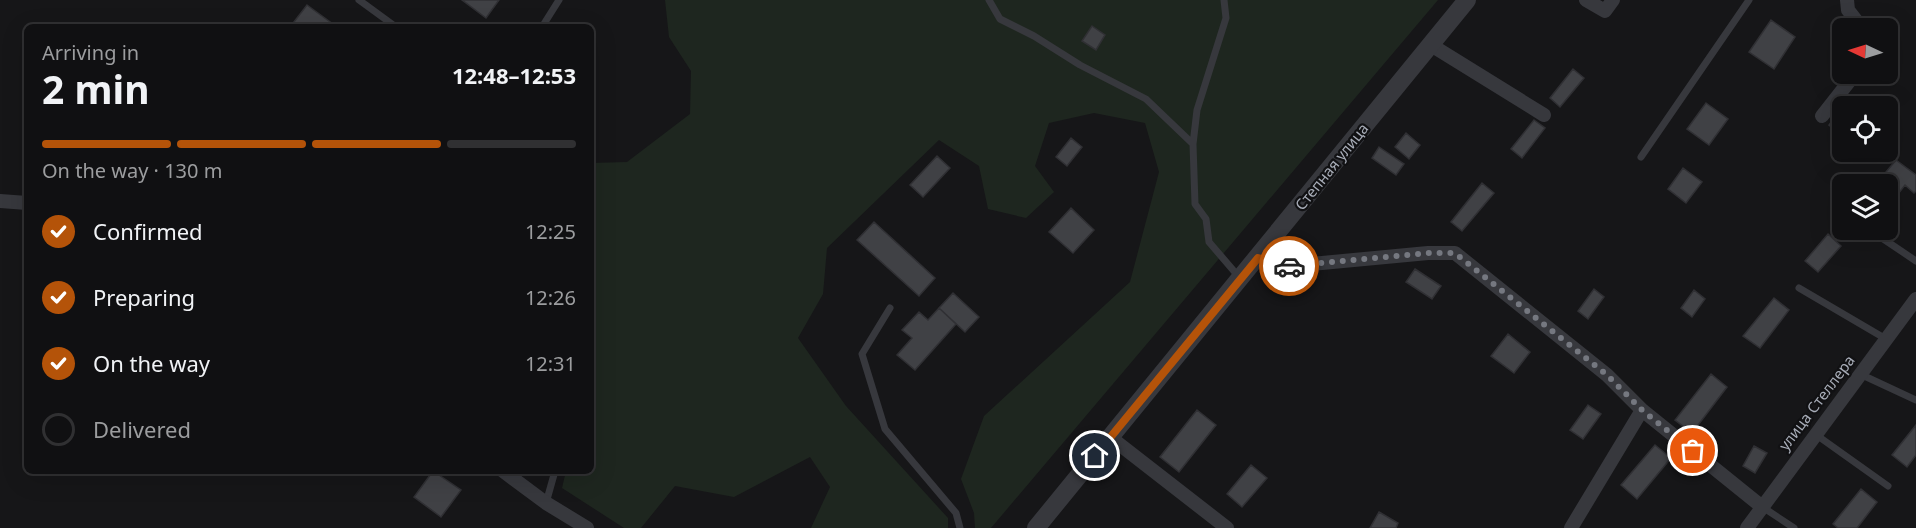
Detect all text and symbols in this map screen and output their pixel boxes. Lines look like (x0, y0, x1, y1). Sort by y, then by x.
north arrow (1832, 18, 1898, 84)
map controls (1832, 18, 1898, 240)
text: Arriving in (42, 39, 139, 66)
text: 12:48–12:53 (452, 60, 576, 90)
text: 2 min (42, 62, 149, 115)
button: locate (1832, 96, 1898, 162)
street label: Степная улица (1290, 119, 1372, 214)
text: On the way · 130 m (42, 157, 222, 184)
button: layers (1832, 174, 1898, 240)
icon: check (42, 215, 75, 248)
text: Confirmed (93, 216, 203, 246)
text: 12:25 (525, 218, 576, 245)
courier (1259, 236, 1319, 296)
icon: car (1273, 250, 1306, 283)
icon: check (42, 281, 75, 314)
text: Preparing (93, 282, 195, 312)
text: 12:26 (525, 284, 576, 311)
icon: check (42, 347, 75, 380)
text: On the way (93, 348, 210, 378)
text: 12:31 (525, 350, 576, 377)
street label: улица Стеллера (1774, 351, 1859, 454)
text: Delivered (93, 414, 191, 444)
pin (1667, 425, 1718, 476)
pin (1069, 430, 1120, 481)
icon: bag (1676, 434, 1709, 467)
icon: home (1078, 439, 1111, 472)

